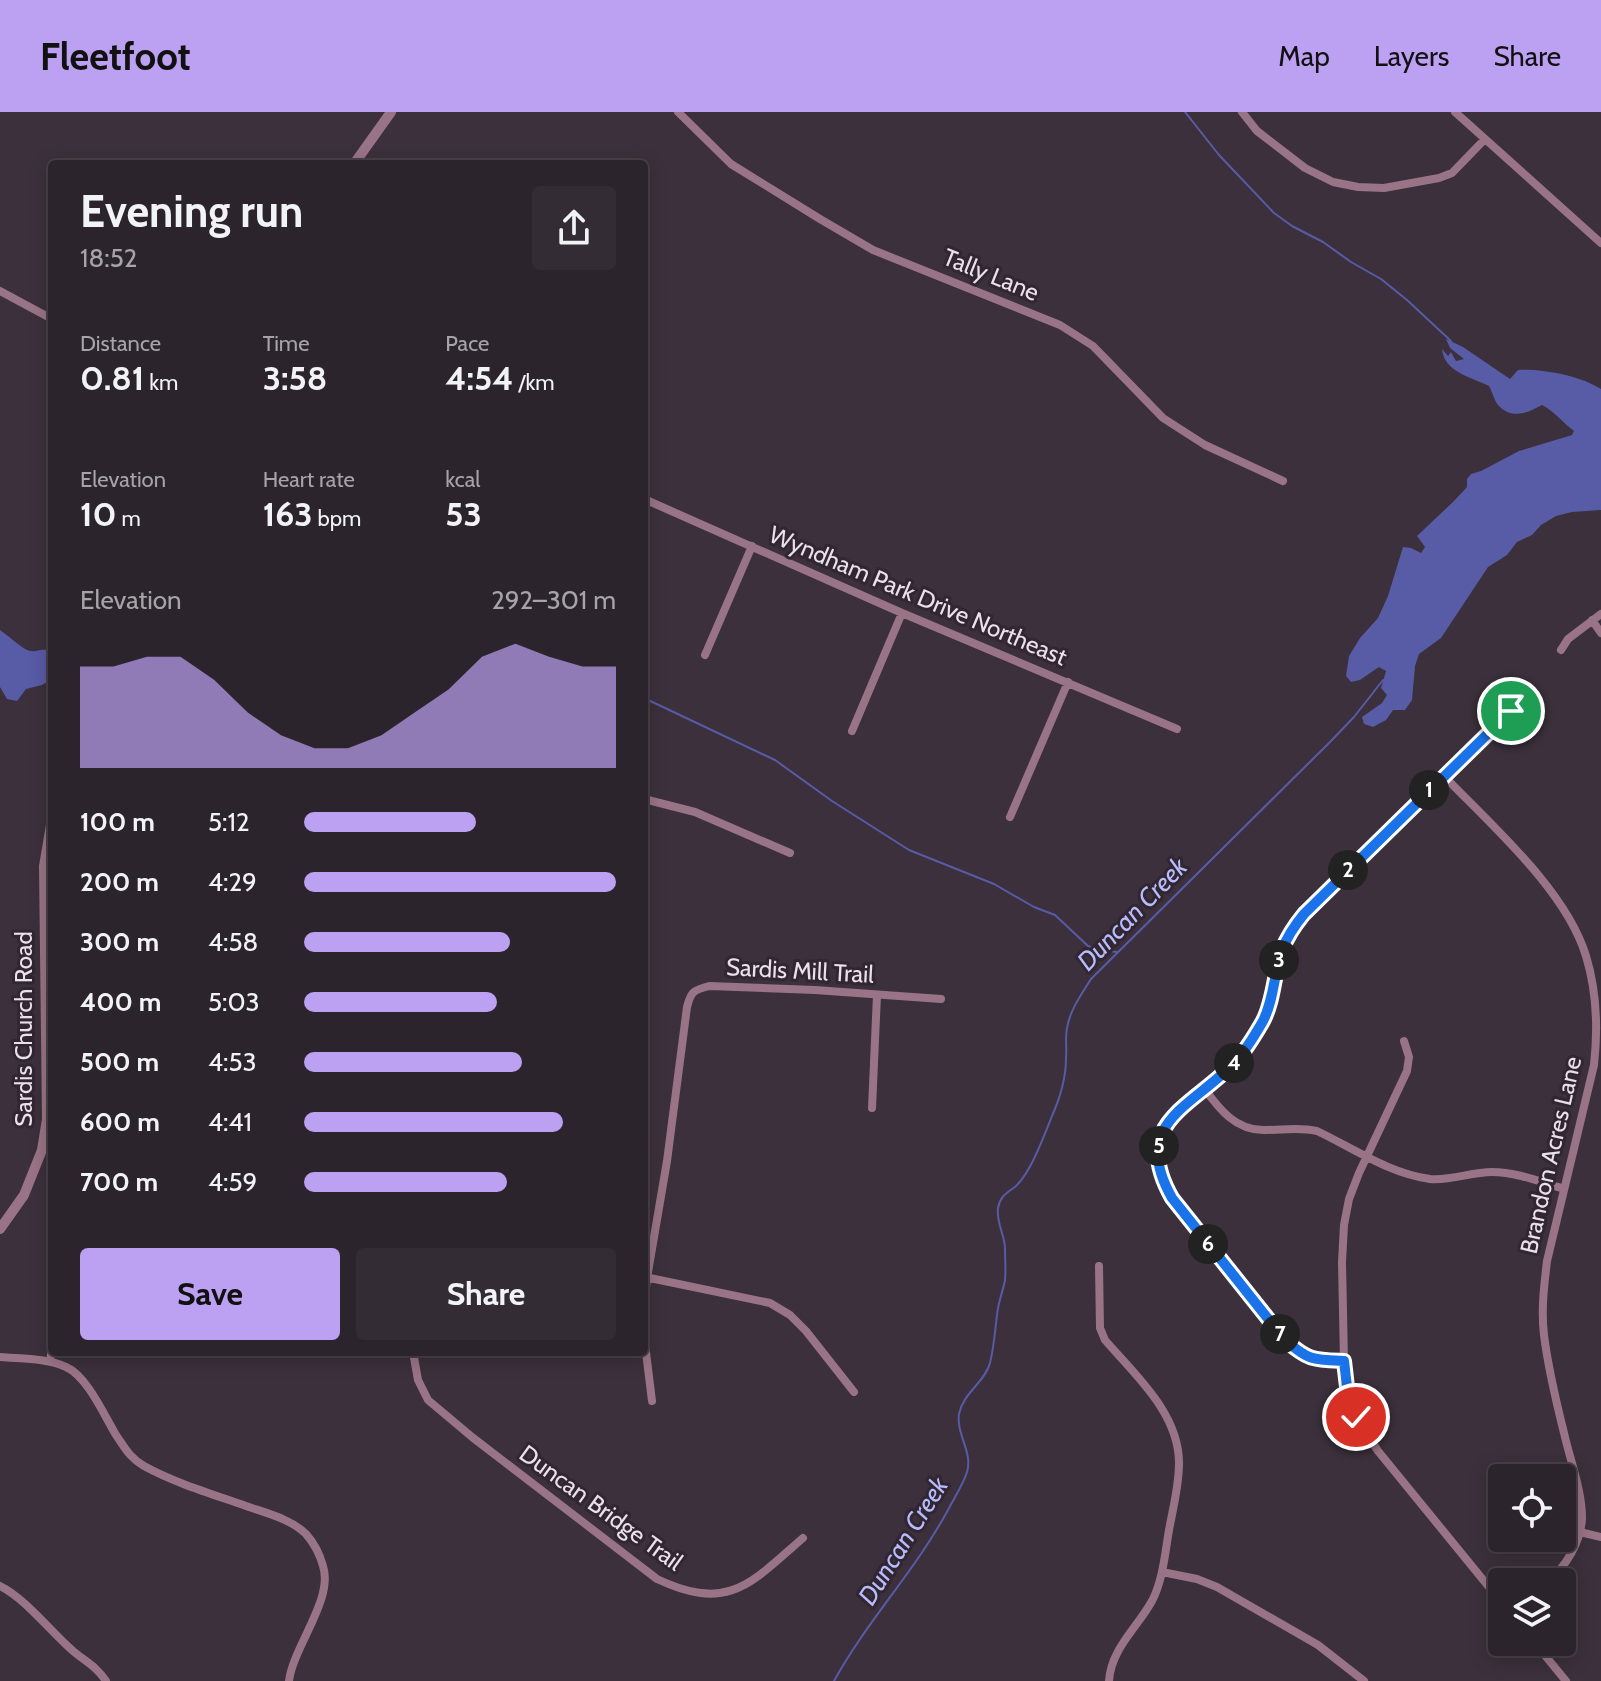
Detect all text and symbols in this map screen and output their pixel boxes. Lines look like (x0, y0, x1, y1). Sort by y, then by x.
text: Fleetfoot (40, 33, 191, 80)
text: Map (1278, 39, 1330, 73)
text: Layers (1374, 39, 1449, 73)
text: Share (1493, 39, 1561, 73)
text: Evening run (80, 185, 303, 238)
button: share (532, 186, 616, 270)
text: 18:52 (80, 242, 137, 274)
street label: Tally Lane (939, 242, 1043, 307)
text: Distance (80, 330, 161, 357)
text: Time (263, 330, 309, 357)
text: Pace (445, 330, 489, 357)
text: 0.81 (80, 357, 144, 399)
text: 3:58 (263, 357, 327, 399)
text: 4:54 (445, 357, 513, 399)
text: km (144, 369, 178, 396)
text: /km (513, 369, 555, 396)
text: Elevation (80, 466, 166, 493)
text: Heart rate (263, 466, 355, 493)
text: kcal (445, 466, 480, 493)
text: 10 (80, 493, 117, 535)
text: 163 (263, 493, 313, 535)
text: 53 (445, 493, 482, 535)
text: m (117, 505, 141, 532)
text: bpm (313, 505, 361, 532)
street label: Wyndham Park Drive Northeast (765, 520, 1071, 672)
text: Elevation (80, 584, 182, 616)
text: 292–301 m (491, 584, 616, 616)
pin (1477, 677, 1545, 745)
icon: arrive (1489, 689, 1533, 733)
pin: 1 (1409, 770, 1449, 810)
text: 1 (1425, 776, 1433, 803)
text: 100 m (80, 806, 155, 838)
text: 5:12 (208, 806, 250, 838)
water label: Duncan Creek (1070, 850, 1194, 977)
pin: 2 (1328, 850, 1368, 890)
text: 2 (1342, 856, 1354, 883)
text: 200 m (80, 866, 159, 898)
text: 4:29 (208, 866, 257, 898)
text: 300 m (80, 926, 159, 958)
text: 4:58 (208, 926, 258, 958)
street label: Sardis Church Road (9, 931, 38, 1127)
pin: 3 (1259, 940, 1299, 980)
text: 3 (1273, 946, 1285, 973)
street label: Sardis Mill Trail (725, 952, 875, 989)
text: 400 m (80, 986, 161, 1018)
text: 5:03 (208, 986, 260, 1018)
pin: 4 (1214, 1043, 1254, 1083)
text: 500 m (80, 1046, 159, 1078)
text: 4:53 (208, 1046, 257, 1078)
text: 4 (1227, 1049, 1241, 1076)
street label: Brandon Acres Lane (1514, 1053, 1587, 1256)
text: 600 m (80, 1106, 160, 1138)
text: 4:41 (208, 1106, 252, 1138)
pin: 5 (1139, 1126, 1179, 1166)
text: 5 (1153, 1132, 1165, 1159)
text: 700 m (80, 1166, 158, 1198)
text: 4:59 (208, 1166, 257, 1198)
pin: 6 (1188, 1224, 1228, 1264)
text: 6 (1202, 1230, 1214, 1257)
button: Save (80, 1248, 340, 1340)
button: Share (356, 1248, 616, 1340)
pin: 7 (1260, 1314, 1300, 1354)
text: 7 (1274, 1320, 1286, 1347)
pin (1322, 1383, 1390, 1451)
icon: check (1334, 1395, 1378, 1439)
street label: Duncan Bridge Trail (514, 1439, 689, 1577)
map controls (1488, 1464, 1576, 1656)
button: locate (1488, 1464, 1576, 1552)
water label: Duncan Creek (851, 1470, 955, 1611)
button: layers (1488, 1568, 1576, 1656)

